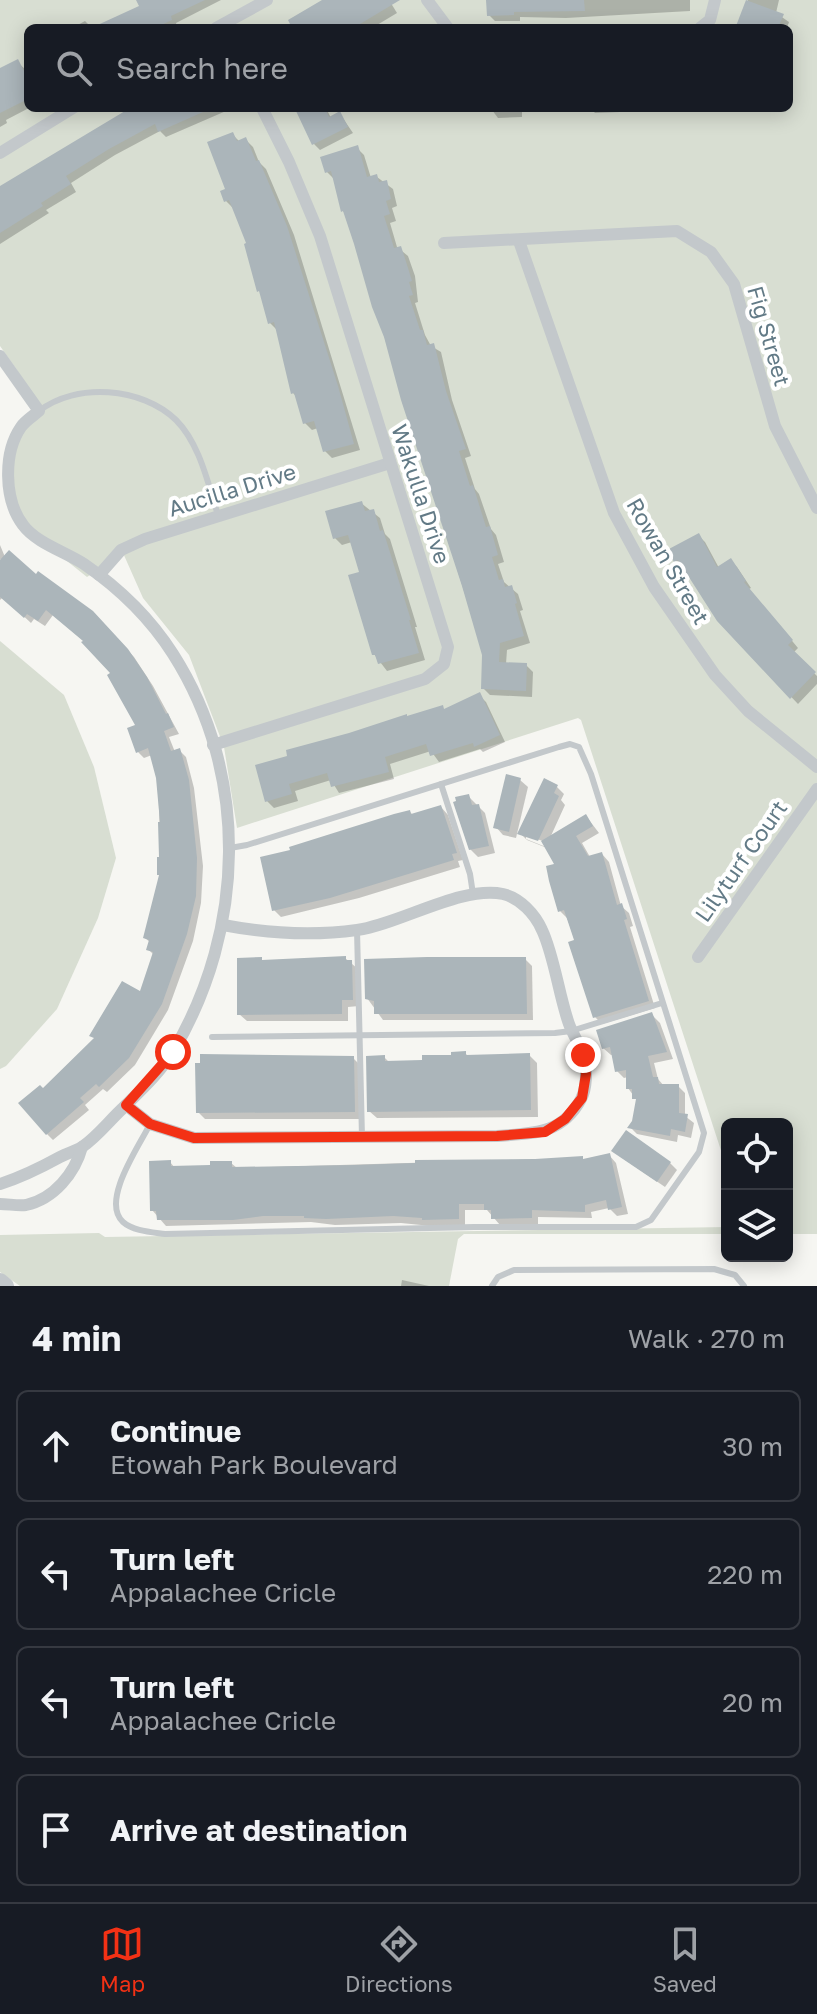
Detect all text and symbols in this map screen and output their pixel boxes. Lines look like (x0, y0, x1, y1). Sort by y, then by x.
search box (24, 24, 793, 112)
icon: search (52, 46, 96, 90)
text: Search here (116, 50, 288, 86)
street label: Fig Street (742, 283, 797, 389)
street label: Wakulla Drive (386, 421, 457, 567)
street label: Aucilla Drive (165, 457, 299, 522)
street label: Rowan Street (621, 493, 716, 629)
street label: Lilyturf Court (689, 795, 792, 927)
route start (155, 1034, 191, 1070)
route end (565, 1037, 601, 1073)
map controls (721, 1118, 793, 1262)
button: locate (721, 1118, 793, 1190)
button: layers (721, 1190, 793, 1262)
text: 4 min (32, 1318, 121, 1358)
text: Walk · 270 m (628, 1323, 785, 1354)
text: Continue (110, 1413, 241, 1449)
icon: ahead (34, 1424, 78, 1468)
text: 30 m (722, 1431, 783, 1462)
text: Etowah Park Boulevard (110, 1449, 398, 1480)
text: Turn left (110, 1541, 235, 1577)
icon: left (34, 1552, 78, 1596)
text: 220 m (707, 1559, 783, 1590)
text: Appalachee Cricle (110, 1577, 336, 1608)
text: Turn left (110, 1669, 235, 1705)
icon: left (34, 1680, 78, 1724)
text: 20 m (722, 1687, 783, 1718)
text: Appalachee Cricle (110, 1705, 336, 1736)
icon: arrive (34, 1808, 78, 1852)
text: Arrive at destination (110, 1812, 407, 1848)
tab: Map (100, 1922, 145, 1997)
tab: Directions (345, 1922, 453, 1997)
tab: Saved (653, 1922, 717, 1997)

